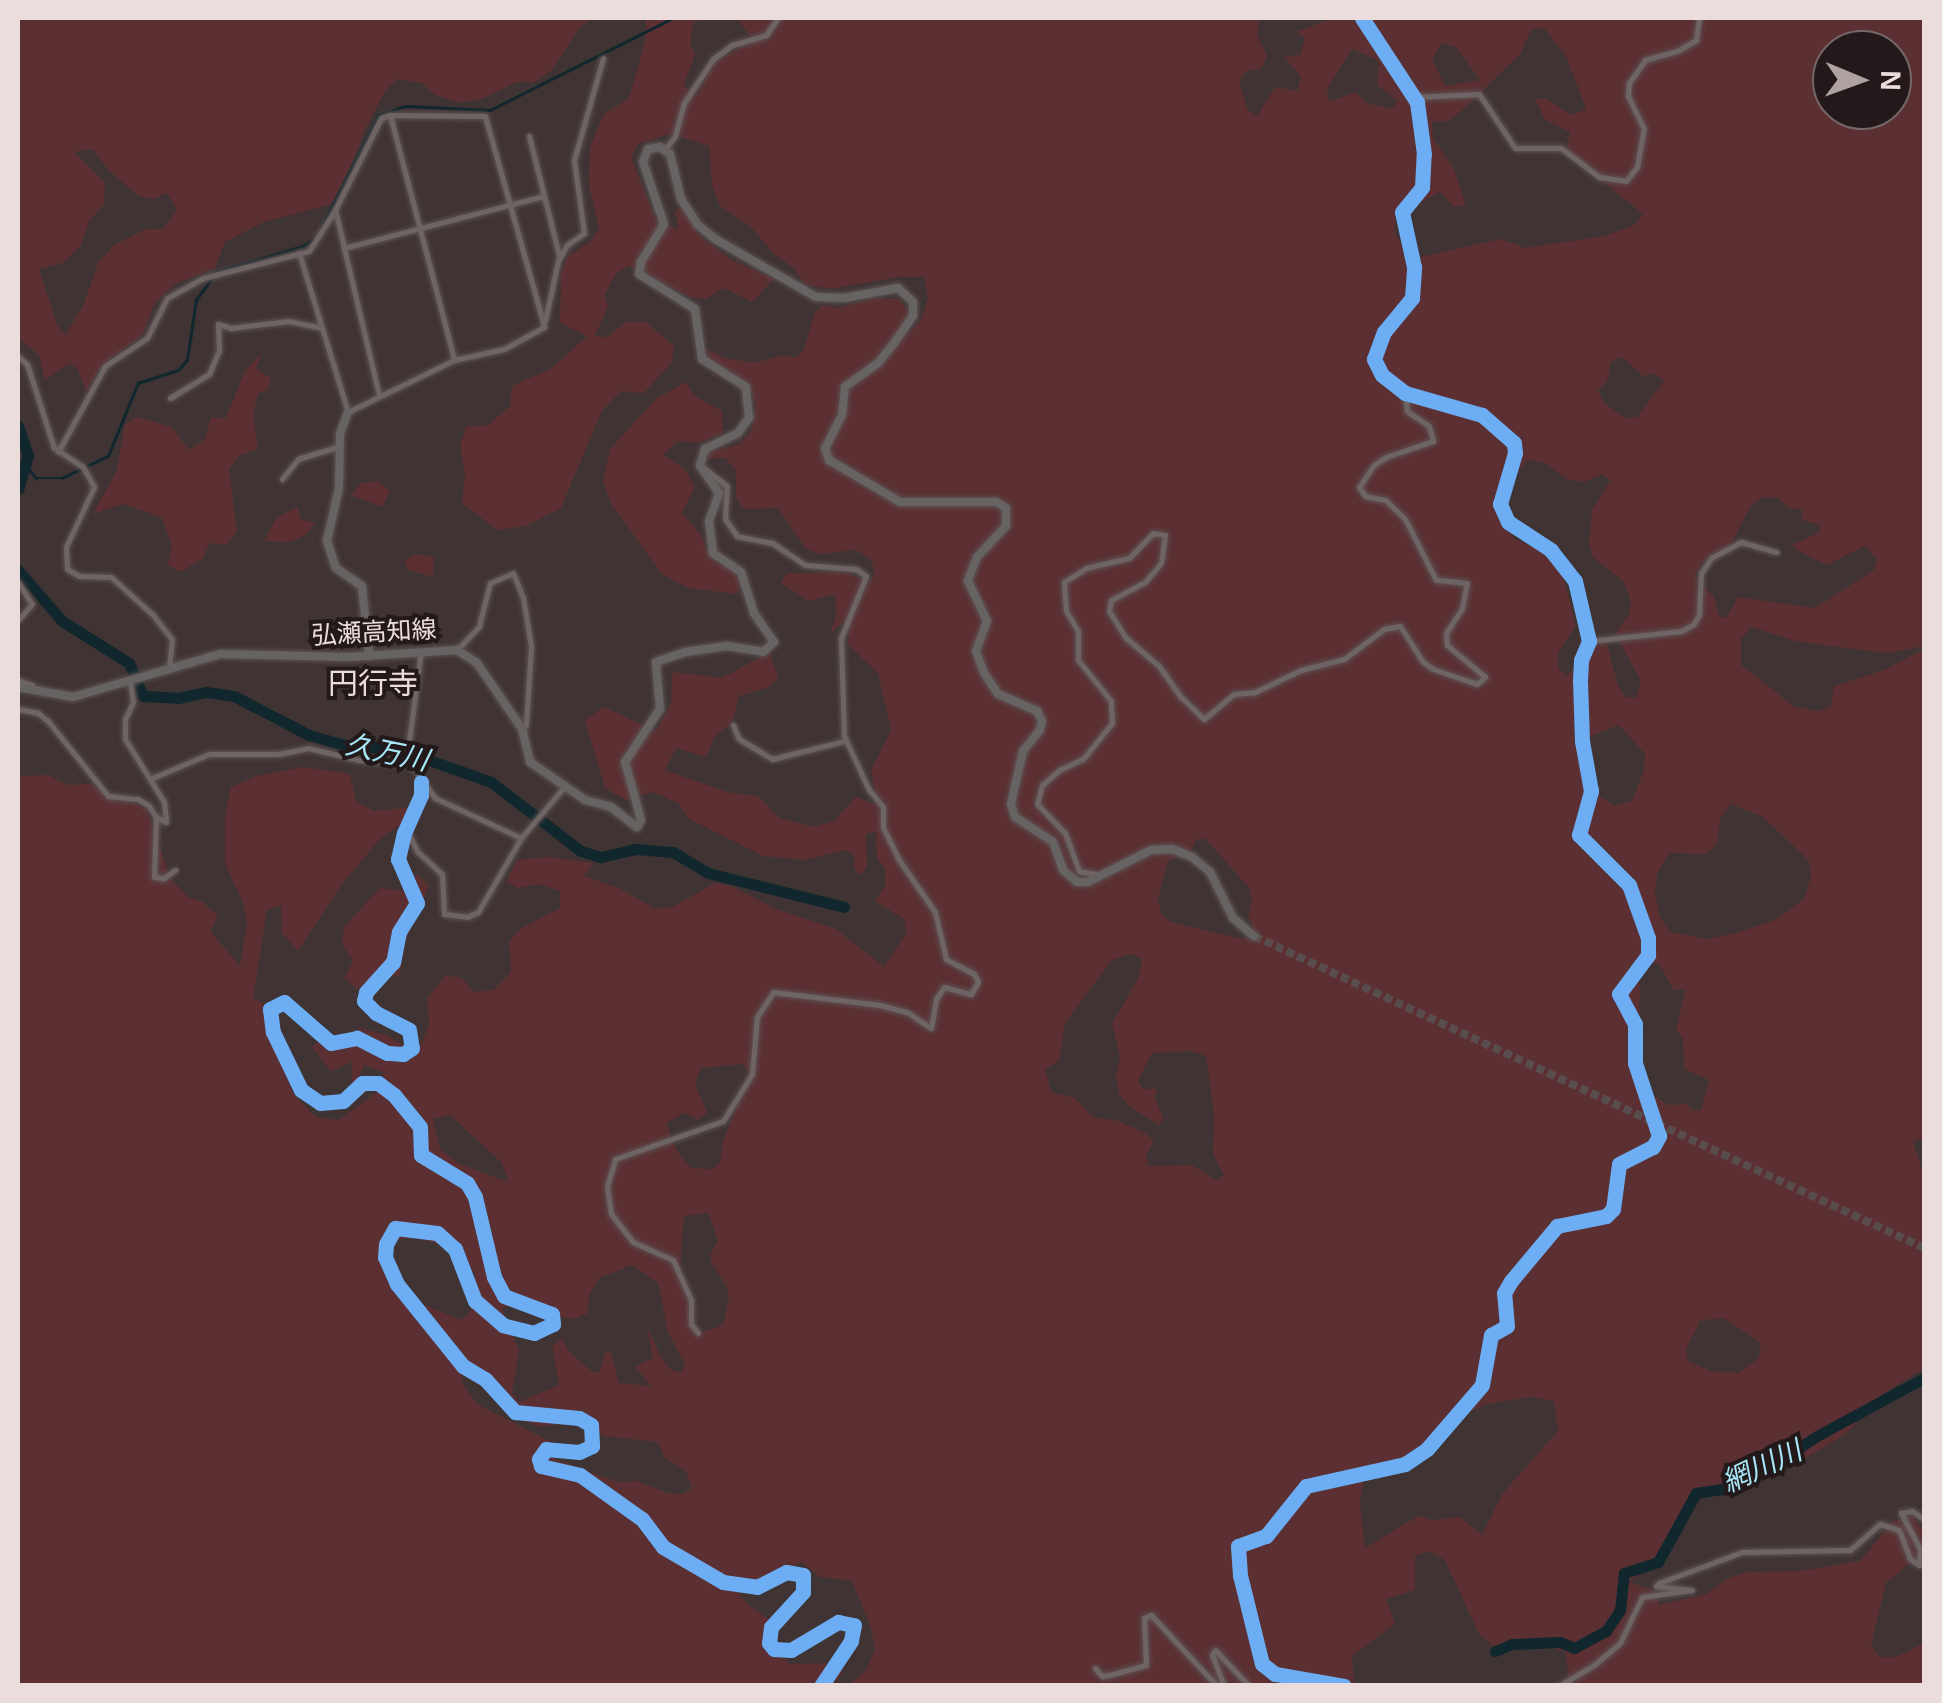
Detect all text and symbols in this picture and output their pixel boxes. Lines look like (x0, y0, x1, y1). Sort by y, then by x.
north arrow (1812, 30, 1912, 130)
text: N (1875, 70, 1906, 91)
street label: 弘瀬高知線 (311, 614, 437, 650)
district label: 円行寺 (328, 666, 418, 702)
water label: 久万川 (342, 728, 432, 778)
water label: 網川川 (1717, 1434, 1807, 1500)

